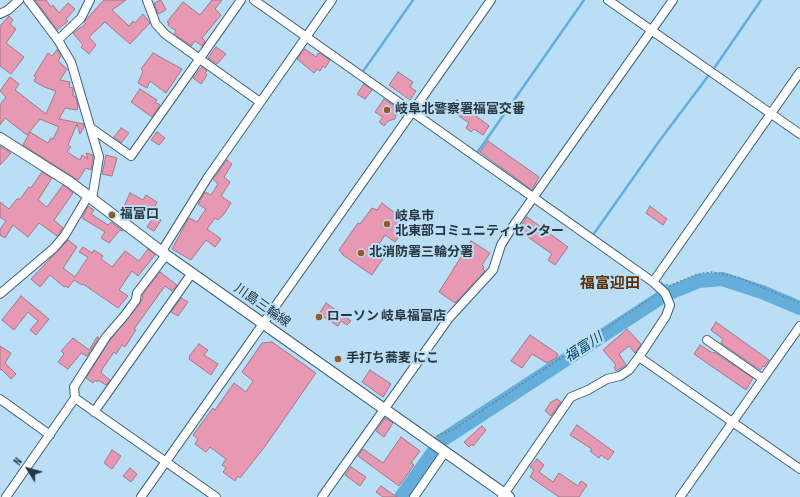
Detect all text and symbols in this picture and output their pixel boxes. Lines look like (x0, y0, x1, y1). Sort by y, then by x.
place label: 岐阜北警察署福富交番 (395, 102, 525, 118)
marker: 岐阜北警察署福富交番 (382, 105, 392, 115)
place label: 福富口 (120, 207, 159, 223)
place label: 岐阜市 北東部コミュニティセンター (395, 209, 564, 240)
marker: 福富口 (107, 210, 117, 220)
marker: 岐阜市 北東部コミュニティセンター (382, 219, 392, 229)
place label: 北消防署三輪分署 (369, 245, 473, 261)
marker: 北消防署三輪分署 (356, 248, 366, 258)
district label: 福富迎田 (580, 275, 640, 293)
street label: 川島三輪線 (231, 281, 293, 331)
place label: ローソン 岐阜福富店 (327, 309, 446, 325)
marker: ローソン 岐阜福富店 (314, 312, 324, 322)
water label: 福富川 (562, 330, 606, 366)
place label: 手打ち蕎麦 にこ (346, 351, 439, 367)
marker: 手打ち蕎麦 にこ (333, 354, 343, 364)
north arrow (8, 449, 48, 489)
text: N (11, 455, 25, 468)

